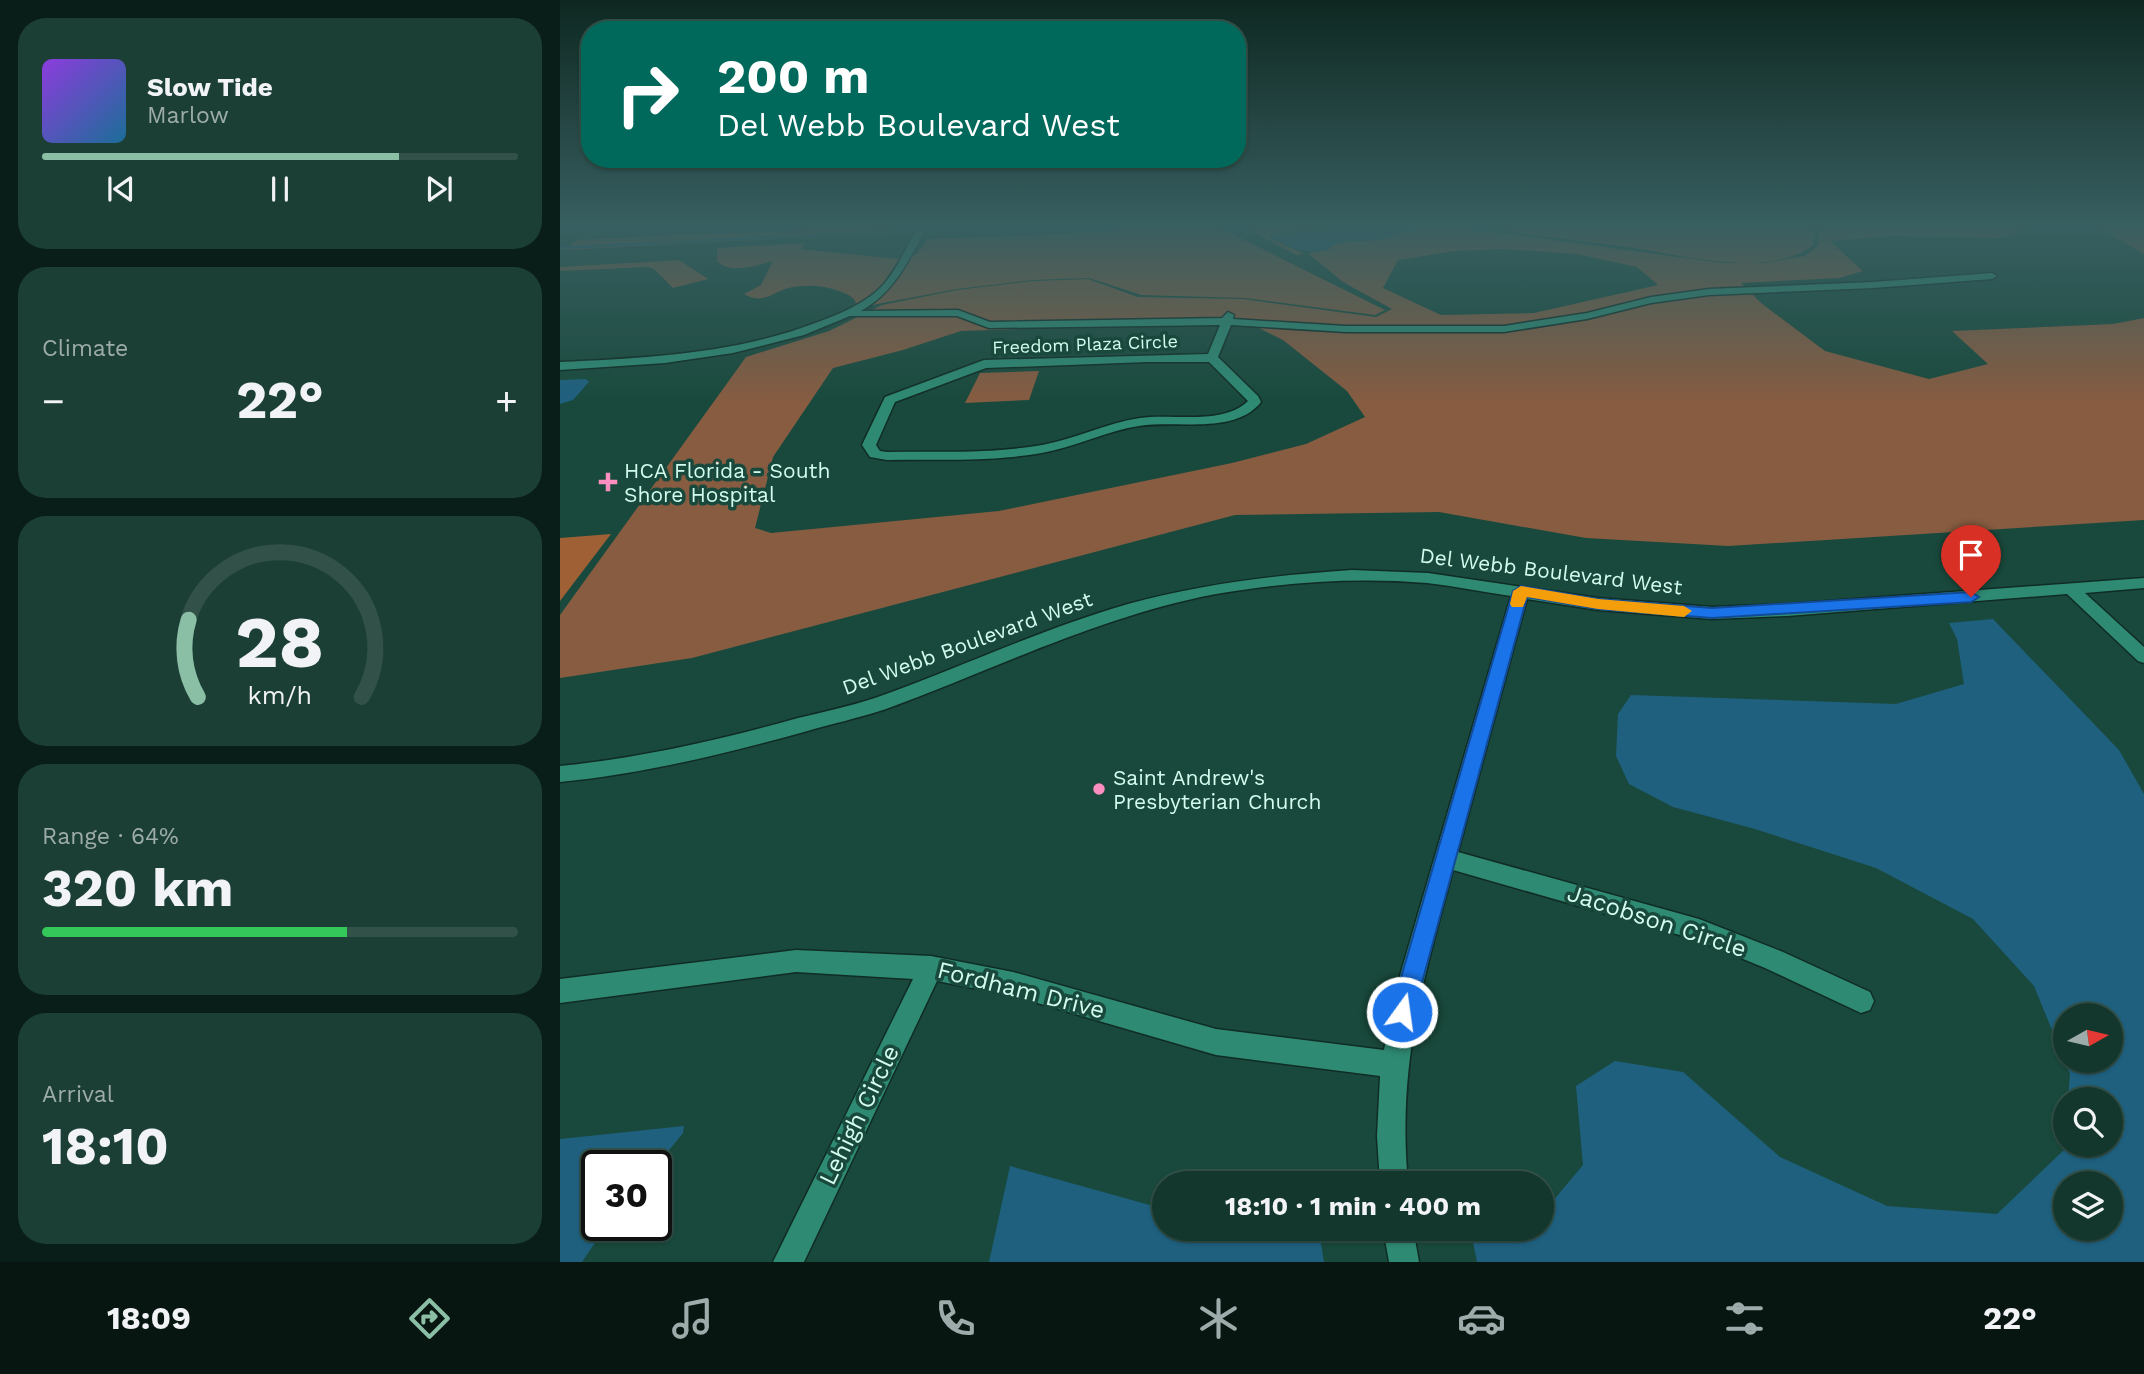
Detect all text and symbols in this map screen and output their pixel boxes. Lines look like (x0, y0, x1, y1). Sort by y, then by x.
text: 200 m (717, 47, 869, 105)
icon: right (602, 49, 693, 140)
text: Slow Tide (147, 72, 273, 102)
text: Marlow (147, 102, 229, 129)
text: Del Webb Boulevard West (717, 106, 1120, 144)
icon: previous (102, 170, 140, 208)
icon: pause (261, 170, 299, 208)
icon: next (420, 170, 458, 208)
street label: Freedom Plaza Circle (992, 330, 1178, 358)
text: Climate (42, 335, 128, 362)
text: 22° (236, 370, 324, 431)
text: − (42, 379, 65, 423)
text: + (495, 379, 518, 423)
place label: HCA Florida - South Shore Hospital (624, 458, 830, 507)
marker: HCA Florida - South Shore Hospital (598, 472, 618, 492)
pin (1941, 525, 2001, 597)
icon: arrive (1952, 536, 1990, 574)
street label: Del Webb Boulevard West (1418, 542, 1684, 600)
street label: Del Webb Boulevard West (839, 586, 1096, 700)
text: 28 (235, 599, 325, 685)
text: km/h (248, 681, 312, 710)
place label: Saint Andrew's Presbyterian Church (1113, 765, 1321, 814)
marker: Saint Andrew's Presbyterian Church (1091, 781, 1107, 797)
text: Range · 64% (42, 823, 179, 850)
text: 320 km (42, 858, 233, 919)
street label: Jacobson Circle (1564, 879, 1750, 963)
street label: Fordham Drive (934, 956, 1108, 1024)
position arrow (1365, 975, 1439, 1049)
north arrow (2053, 1003, 2123, 1073)
map controls (2053, 1003, 2123, 1241)
street label: Lehigh Circle (813, 1041, 905, 1189)
text: Arrival (42, 1081, 114, 1108)
button: search (2053, 1087, 2123, 1157)
text: 18:10 (42, 1116, 169, 1177)
speed limit sign: 30 (581, 1150, 672, 1241)
button: layers (2053, 1171, 2123, 1241)
text: 18:10 · 1 min · 400 m (1225, 1191, 1481, 1221)
icon: directions (405, 1294, 454, 1343)
icon: music (668, 1294, 717, 1343)
icon: phone (931, 1294, 980, 1343)
icon: climate (1194, 1294, 1243, 1343)
icon: car (1457, 1294, 1506, 1343)
icon: filters (1720, 1294, 1769, 1343)
text: 18:09 (107, 1299, 191, 1337)
text: 22° (1983, 1299, 2037, 1337)

